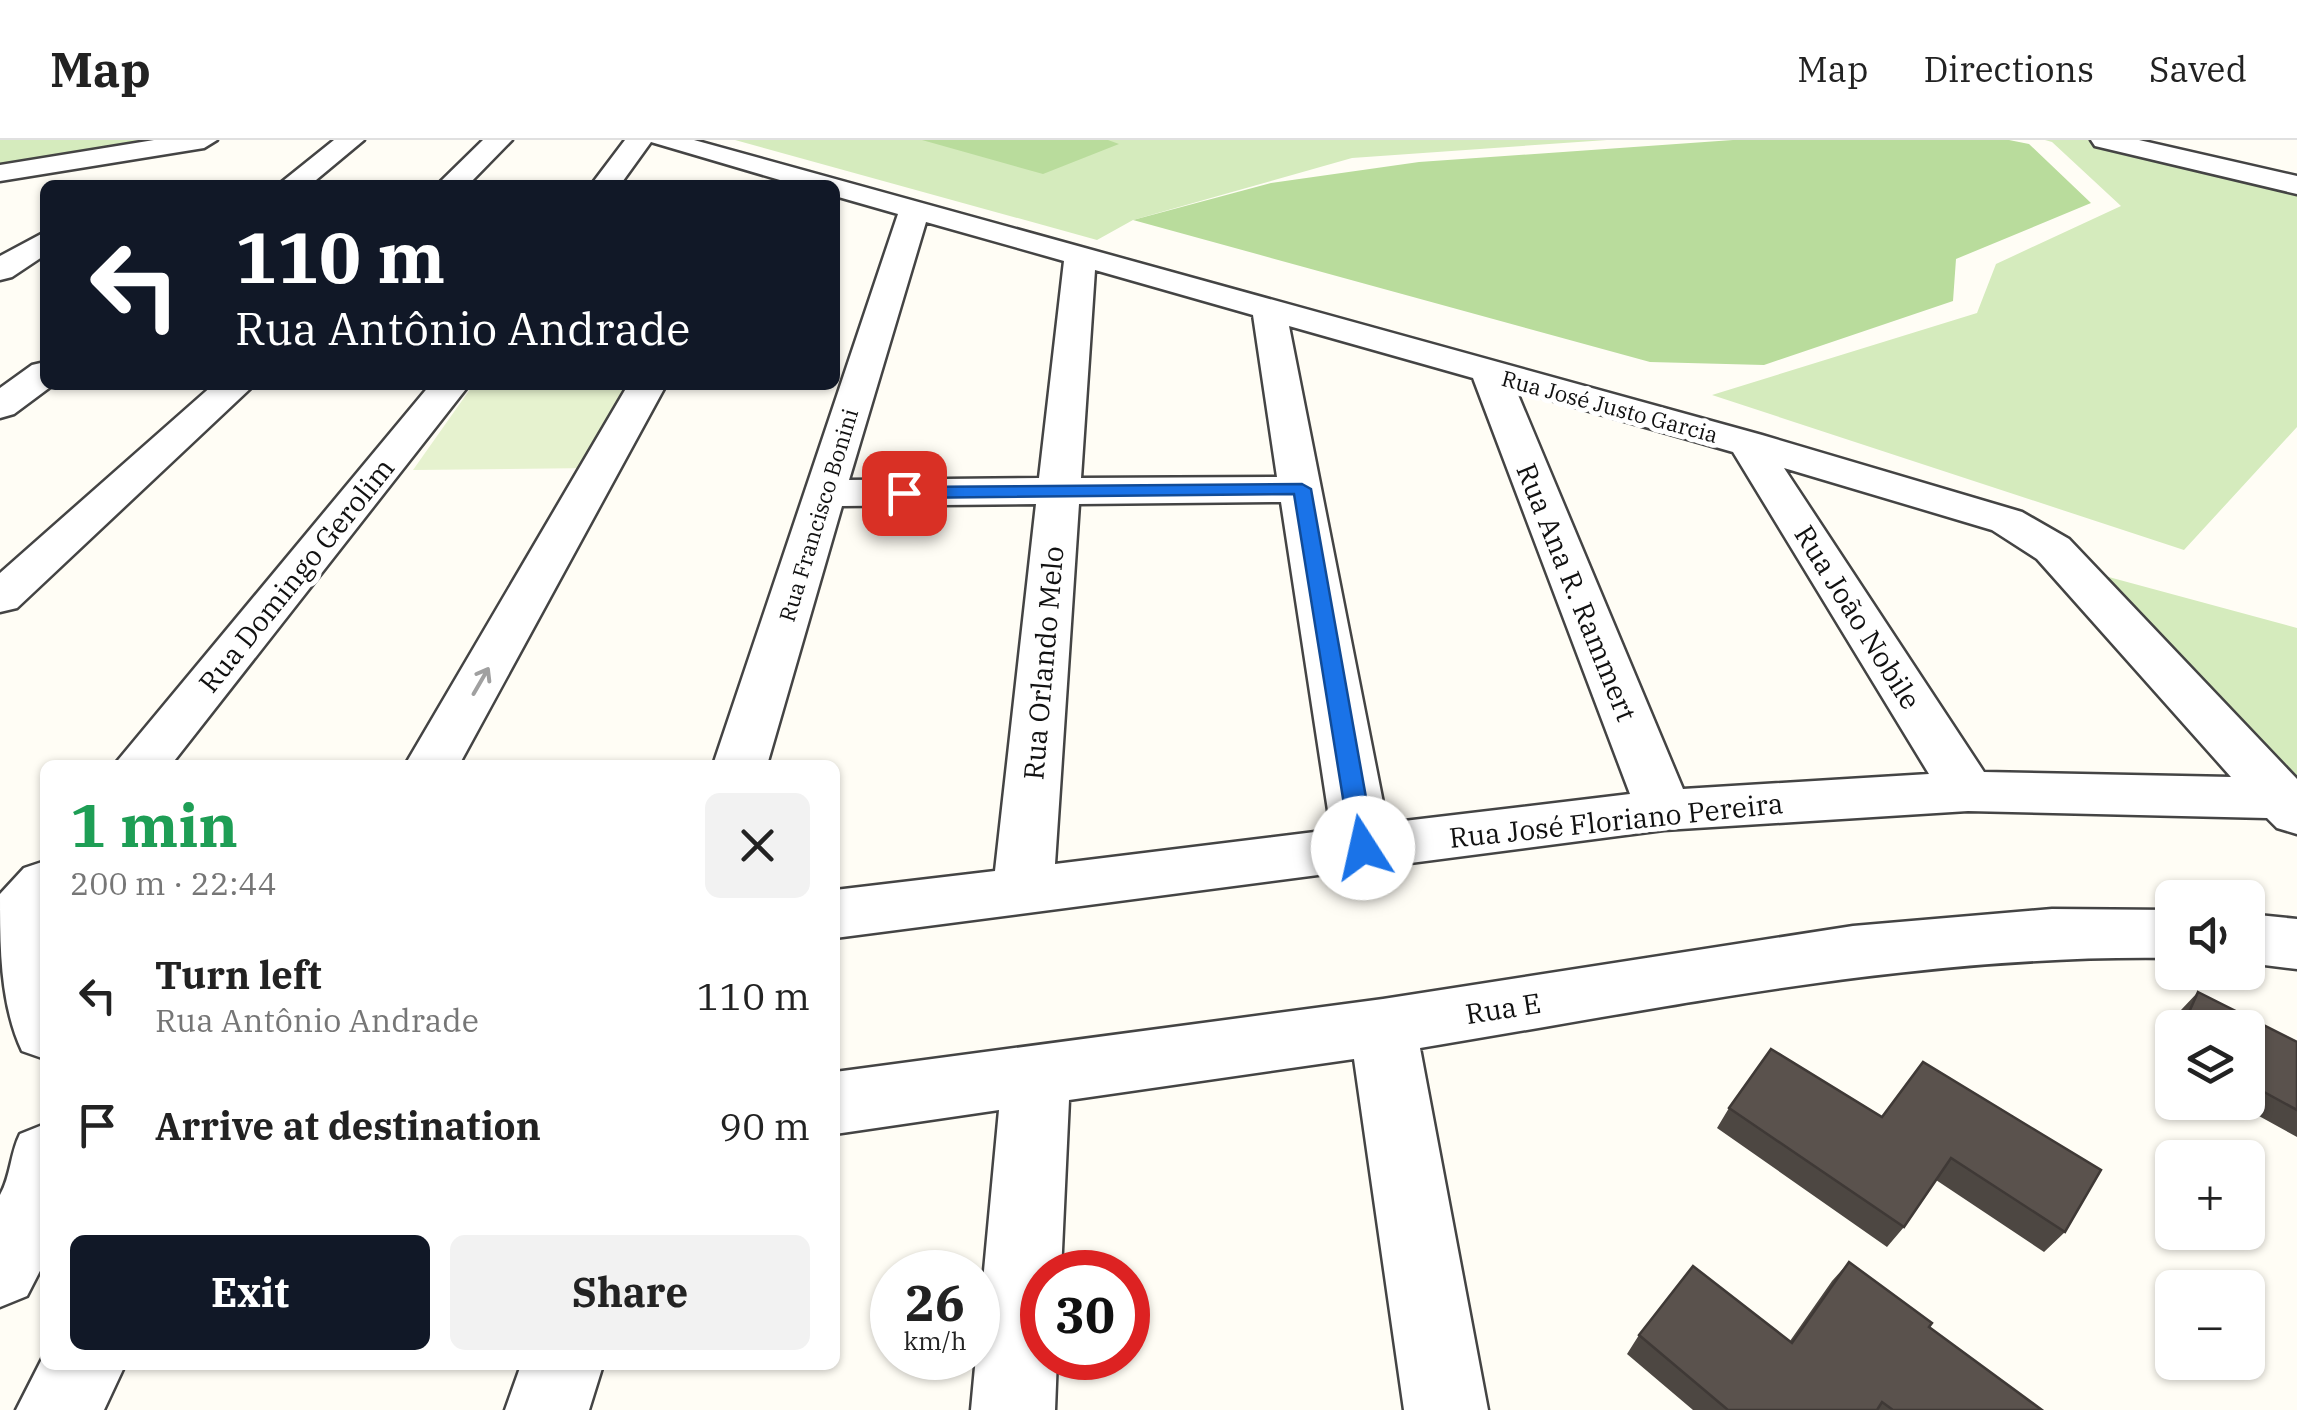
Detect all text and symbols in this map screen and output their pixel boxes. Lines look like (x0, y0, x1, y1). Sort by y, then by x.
text: Map (50, 38, 151, 100)
text: Map (1797, 46, 1868, 92)
text: Directions (1923, 46, 2094, 92)
text: Saved (2149, 46, 2247, 92)
text: 110 m (235, 211, 445, 302)
icon: left (70, 220, 200, 350)
text: Rua Antônio Andrade (235, 299, 691, 357)
street label: Rua José Justo Garcia (1499, 363, 1721, 449)
street label: Rua Francisco Bonini (772, 405, 864, 625)
street label: Rua Domingo Gerolim (190, 450, 402, 700)
pin (862, 451, 947, 536)
street label: Rua Ana R. Rammert (1508, 458, 1646, 727)
icon: arrive (877, 466, 932, 521)
street label: Rua João Nobile (1787, 518, 1929, 716)
street label: Rua Orlando Melo (1014, 544, 1072, 782)
one-way arrow (471, 667, 491, 696)
street label: Rua José Floriano Pereira (1447, 784, 1785, 856)
text: 1 min (70, 785, 238, 864)
button: close (705, 793, 810, 898)
position arrow (1311, 796, 1415, 900)
text: 200 m · 22:44 (70, 862, 277, 904)
map controls (2155, 880, 2265, 1380)
button: sound (2155, 880, 2265, 990)
text: Turn left (155, 950, 322, 999)
icon: left (70, 968, 125, 1023)
text: 110 m (697, 971, 810, 1020)
street label: Rua E (1463, 984, 1543, 1032)
text: Rua Antônio Andrade (155, 999, 479, 1041)
button: layers (2155, 1010, 2265, 1120)
icon: arrive (70, 1098, 125, 1153)
text: Arrive at destination (155, 1101, 541, 1150)
text: 90 m (719, 1101, 810, 1150)
button: + (2155, 1140, 2265, 1250)
button: Exit (70, 1235, 430, 1350)
button: Share (450, 1235, 810, 1350)
speed limit sign: 30 (1020, 1250, 1150, 1380)
text: 26 (905, 1270, 965, 1335)
button: − (2155, 1270, 2265, 1380)
text: km/h (903, 1324, 967, 1357)

